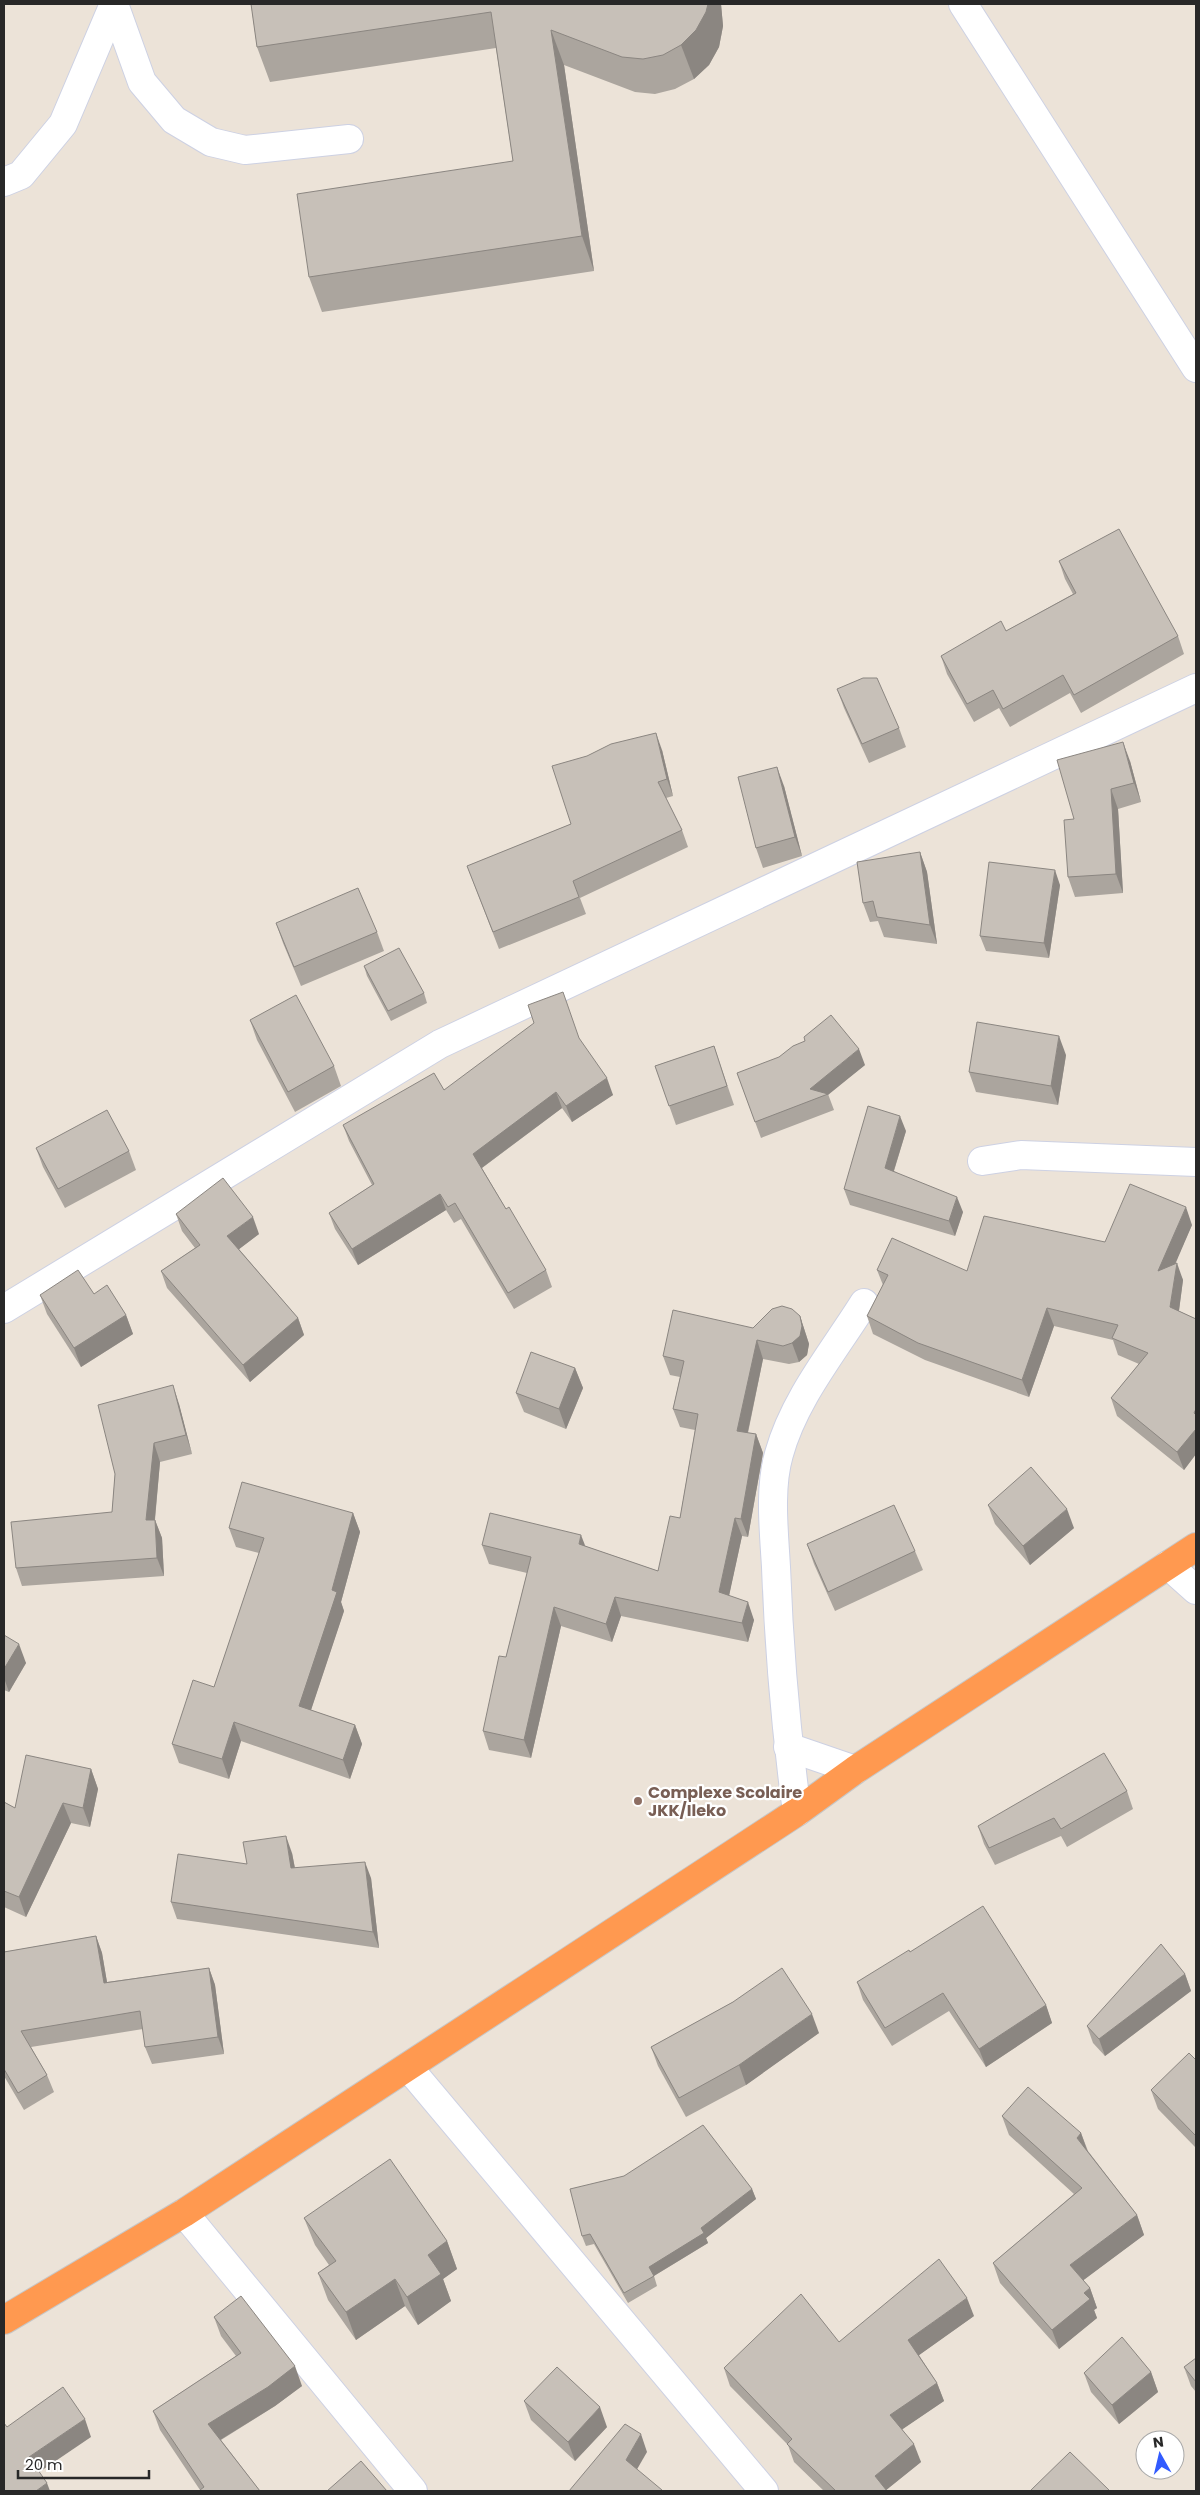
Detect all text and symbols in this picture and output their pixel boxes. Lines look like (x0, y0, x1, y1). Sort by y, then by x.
place label: Complexe Scolaire JKK/Ileko (648, 1781, 802, 1822)
marker: Complexe Scolaire JKK/Ileko (632, 1795, 644, 1807)
north arrow (1135, 2430, 1185, 2480)
text: N (1152, 2431, 1165, 2453)
scale bar (18, 2448, 149, 2480)
text: 20 m (25, 2454, 63, 2475)

